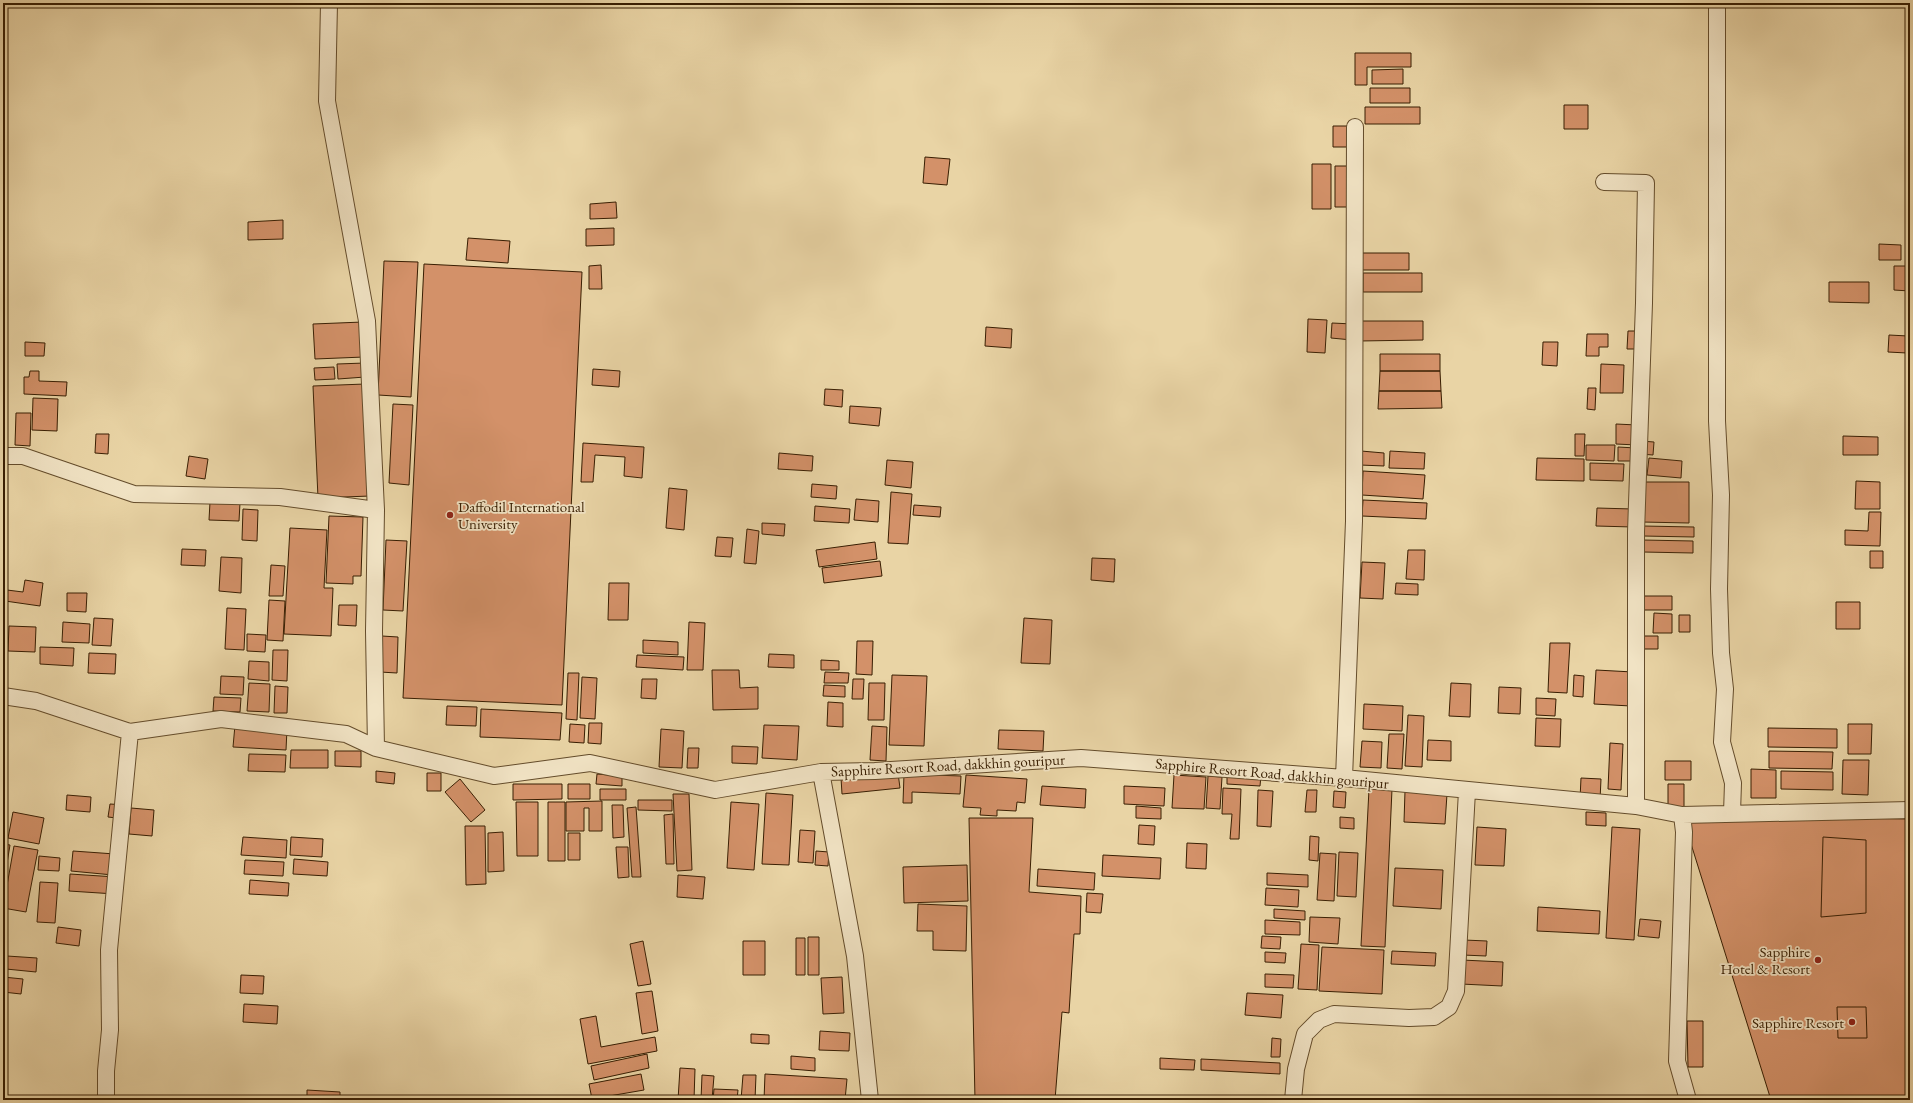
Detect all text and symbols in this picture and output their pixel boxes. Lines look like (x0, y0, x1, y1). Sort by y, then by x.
place label: Daffodil International University (458, 497, 585, 533)
marker: Daffodil International University (445, 510, 455, 520)
street label: Sapphire Resort Road, dakkhin gouripur (831, 749, 1065, 781)
street label: Sapphire Resort Road, dakkhin gouripur (1155, 753, 1389, 793)
place label: Sapphire Hotel & Resort (1720, 942, 1810, 978)
marker: Sapphire Hotel & Resort (1813, 955, 1823, 965)
place label: Sapphire Resort (1752, 1013, 1844, 1032)
marker: Sapphire Resort (1847, 1017, 1857, 1027)

